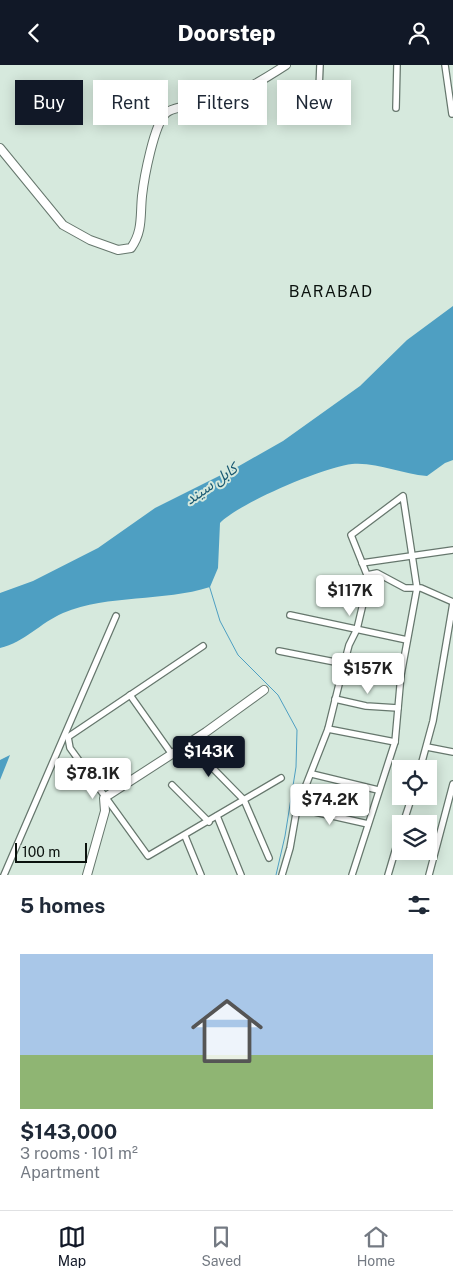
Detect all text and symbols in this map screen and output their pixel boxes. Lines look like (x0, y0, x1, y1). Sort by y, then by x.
icon: back (20, 19, 48, 47)
icon: person (405, 19, 433, 47)
text: Doorstep (177, 20, 276, 46)
chip: Buy (15, 80, 83, 125)
chip: Rent (93, 80, 168, 125)
chip: Filters (178, 80, 267, 125)
chip: New (277, 80, 351, 125)
district label: BARABAD (289, 282, 373, 301)
water label: کابل سيند (181, 458, 243, 508)
pin: $117K (315, 575, 385, 617)
text: $117K (327, 581, 373, 600)
pin: $157K (333, 653, 403, 695)
text: $157K (343, 659, 393, 678)
pin: $143K (174, 735, 244, 778)
text: $143K (184, 742, 234, 761)
pin: $78.1K (52, 757, 134, 800)
map controls (392, 760, 437, 860)
button: locate (392, 760, 437, 805)
text: $78.1K (66, 764, 120, 783)
pin: $74.2K (289, 783, 371, 826)
text: $74.2K (301, 790, 359, 809)
button: layers (392, 815, 437, 860)
scale bar (15, 840, 88, 863)
text: 100 m (22, 844, 60, 860)
icon: filters (405, 891, 433, 919)
text: 5 homes (20, 893, 105, 918)
icon: home (182, 986, 272, 1076)
text: $143,000 (20, 1119, 117, 1144)
text: 3 rooms · 101 m² (20, 1144, 138, 1163)
text: Apartment (20, 1163, 100, 1182)
tab: Map (58, 1223, 86, 1269)
tab: Saved (201, 1223, 241, 1269)
tab: Home (357, 1223, 395, 1269)

